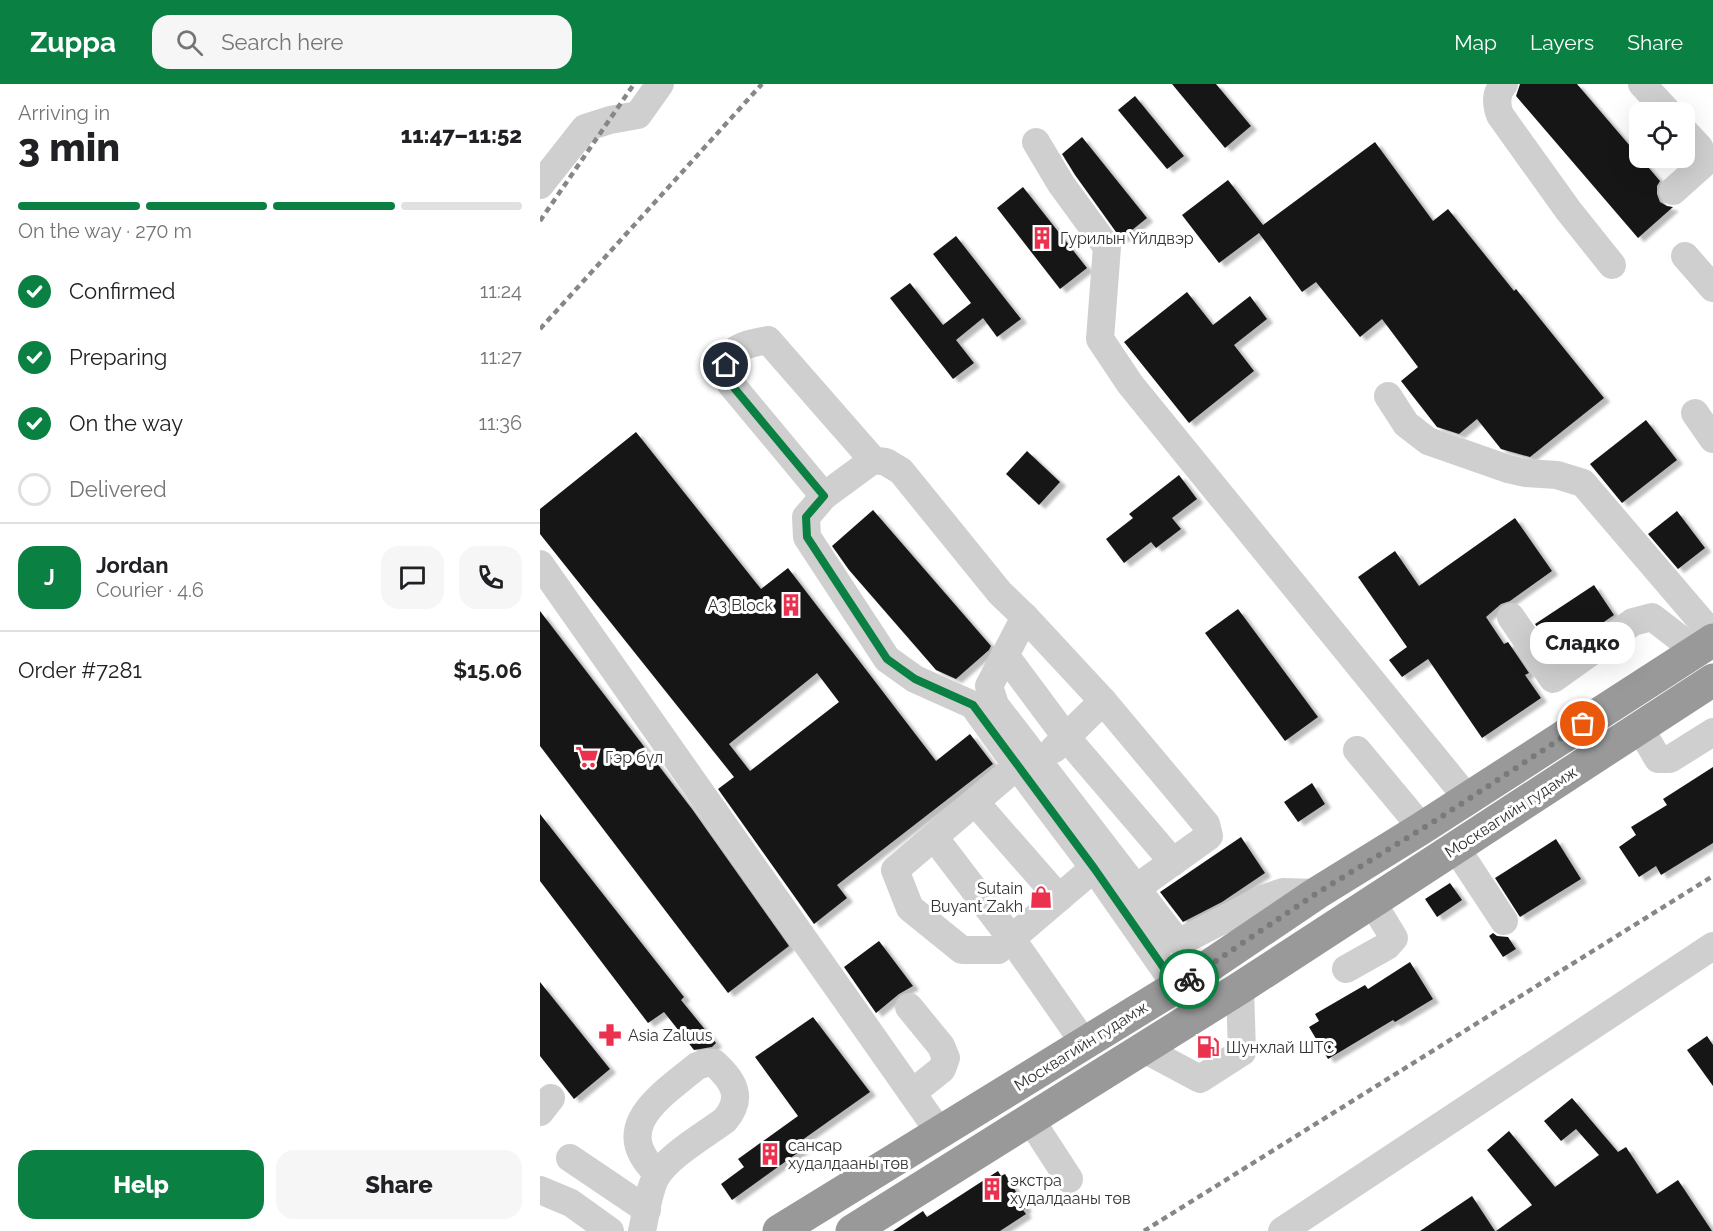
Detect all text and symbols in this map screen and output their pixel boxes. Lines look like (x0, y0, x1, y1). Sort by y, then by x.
search box (152, 15, 572, 69)
text: Zuppa (30, 26, 116, 59)
icon: search (173, 26, 206, 59)
text: Search here (221, 29, 343, 55)
text: Map (1454, 30, 1497, 55)
text: Layers (1530, 30, 1594, 55)
text: Share (1627, 30, 1683, 55)
text: Arriving in (18, 101, 110, 125)
map controls (1629, 102, 1695, 168)
button: locate (1629, 102, 1695, 168)
text: 11:47–11:52 (401, 122, 522, 148)
text: 3 min (18, 124, 120, 170)
text: On the way · 270 m (18, 219, 192, 243)
building icon: Гурилын Үйлдвэр (1029, 225, 1055, 251)
place label: Гурилын Үйлдвэр (1060, 229, 1194, 248)
icon: check (18, 275, 51, 308)
text: Confirmed (69, 278, 176, 304)
text: 11:24 (480, 279, 522, 303)
pin (700, 339, 751, 390)
icon: check (18, 341, 51, 374)
text: Preparing (69, 344, 167, 370)
text: 11:27 (480, 345, 522, 369)
icon: home (709, 348, 742, 381)
icon: check (18, 407, 51, 440)
text: On the way (69, 410, 183, 436)
text: 11:36 (478, 411, 522, 435)
text: Delivered (69, 476, 167, 502)
button: chat (381, 546, 444, 609)
button: phone (459, 546, 522, 609)
text: Jordan (96, 552, 168, 578)
text: J (44, 564, 55, 590)
text: Courier · 4.6 (96, 578, 204, 602)
building icon: A3 Block (778, 592, 804, 618)
place label: A3 Block (708, 596, 774, 615)
callout: Сладко (1530, 622, 1636, 664)
text: Сладко (1545, 631, 1620, 655)
text: Order #7281 (18, 657, 142, 683)
text: $15.06 (453, 657, 522, 683)
pin (1557, 698, 1608, 749)
icon: bag (1566, 707, 1599, 740)
supermarket icon: Гэр бүл (574, 744, 600, 770)
place label: Гэр бүл (605, 748, 663, 767)
street label: Москвагийн гудамж (1441, 762, 1581, 862)
place label: Sutain Buyant Zakh (930, 879, 1023, 916)
shop icon: Sutain Buyant Zakh (1028, 884, 1054, 910)
courier (1159, 949, 1219, 1009)
icon: bike (1173, 963, 1206, 996)
street label: Москвагийн гудамж (1011, 997, 1152, 1095)
pharmacy icon: Asia Zaluus (597, 1022, 623, 1048)
place label: Asia Zaluus (628, 1026, 713, 1045)
fuel station icon: Шунхлай ШТС (1195, 1034, 1221, 1060)
place label: Шунхлай ШТС (1226, 1038, 1334, 1057)
place label: сансар худалдааны төв (788, 1136, 909, 1173)
building icon: сансар худалдааны төв (757, 1141, 783, 1167)
button: Help (18, 1150, 264, 1219)
button: Share (276, 1150, 522, 1219)
place label: экстра худалдааны төв (1010, 1171, 1131, 1208)
building icon: экстра худалдааны төв (979, 1176, 1005, 1202)

